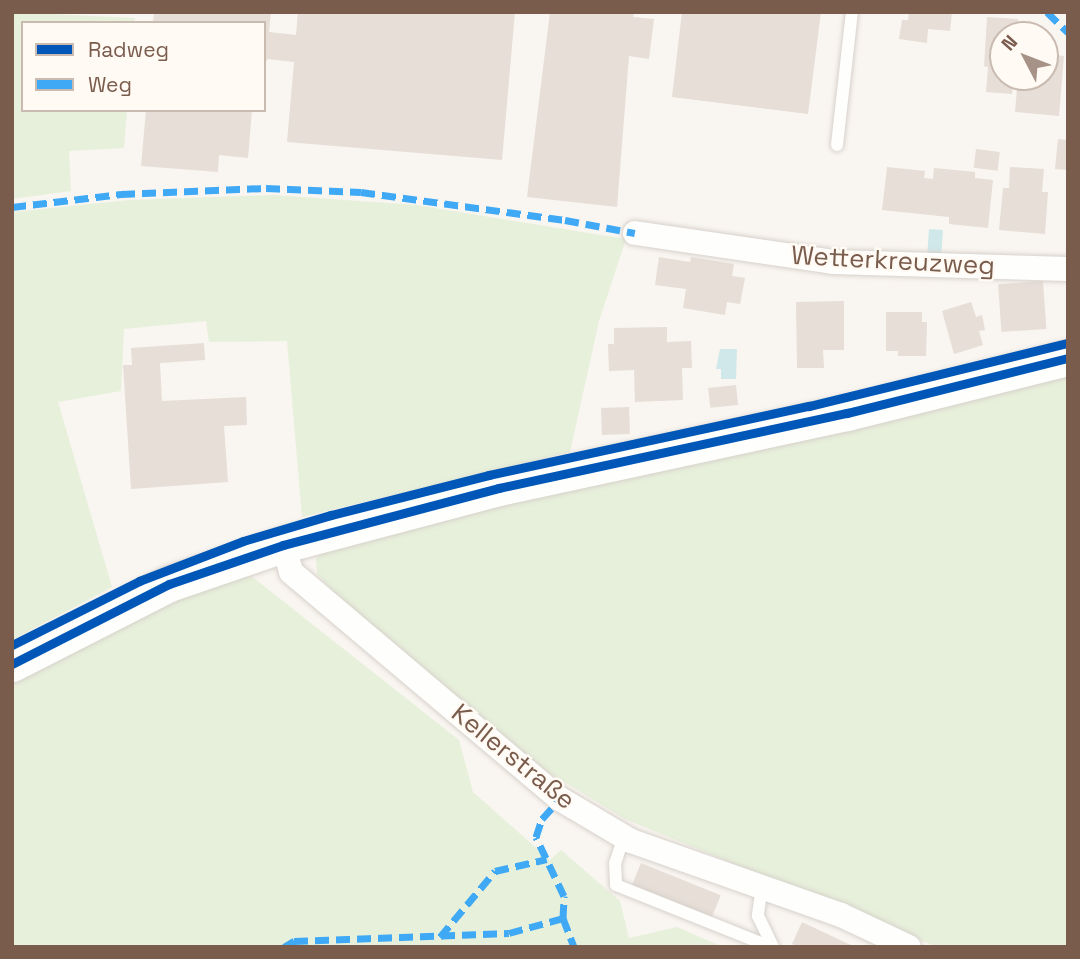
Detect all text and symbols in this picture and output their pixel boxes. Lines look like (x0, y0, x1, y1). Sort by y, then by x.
legend (21, 21, 266, 112)
north arrow (989, 21, 1059, 91)
text: N (996, 30, 1023, 56)
text: Radweg (88, 36, 169, 63)
text: Weg (88, 71, 132, 98)
street label: Wetterkreuzweg (790, 240, 996, 282)
street label: Kellerstraße (445, 698, 581, 816)

